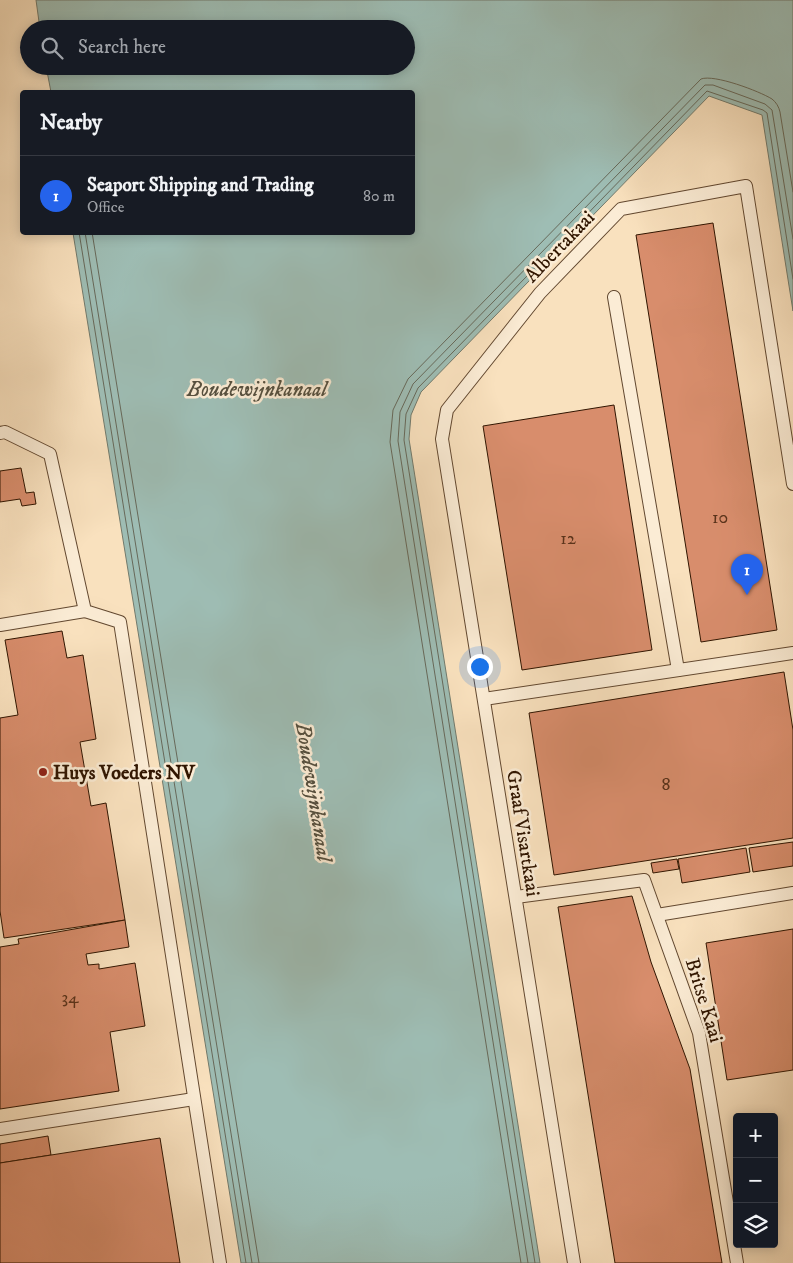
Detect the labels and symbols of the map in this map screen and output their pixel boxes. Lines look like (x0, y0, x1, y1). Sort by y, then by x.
street label: Albertakaai (520, 206, 601, 288)
water label: Boudewijnkanaal (186, 377, 329, 403)
house number: 10 (712, 507, 728, 529)
house number: 12 (560, 528, 576, 550)
pin: 1 (731, 554, 763, 595)
your location (467, 654, 493, 680)
water label: Boudewijnkanaal (289, 720, 337, 866)
place label: Huys Voeders NV (53, 761, 196, 786)
marker: Huys Voeders NV (37, 766, 49, 778)
street label: Graaf Visartkaai (500, 768, 545, 898)
house number: 8 (661, 774, 671, 796)
street label: Britse Kaai (679, 955, 728, 1046)
house number: 34 (61, 987, 79, 1009)

